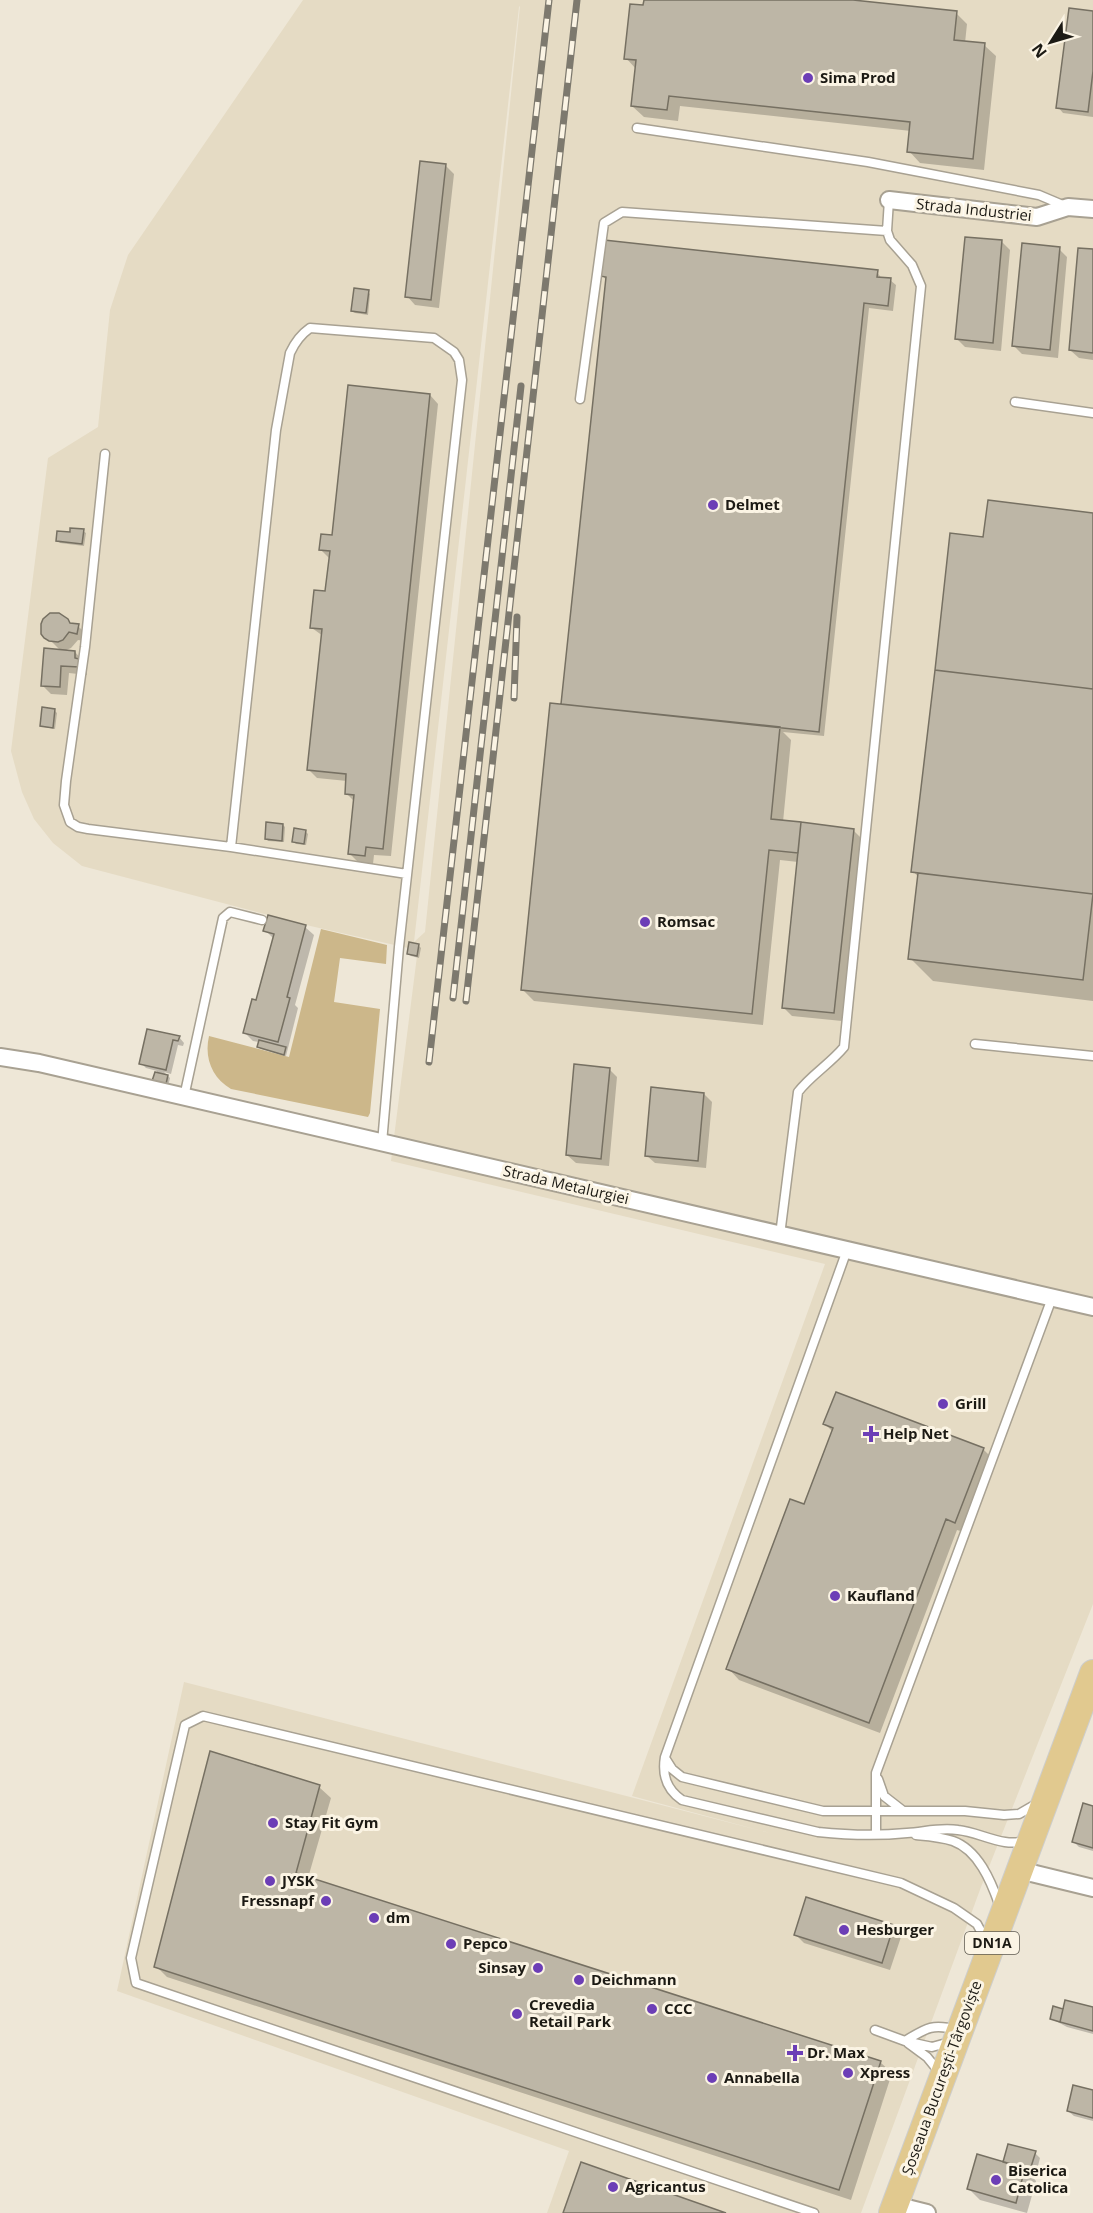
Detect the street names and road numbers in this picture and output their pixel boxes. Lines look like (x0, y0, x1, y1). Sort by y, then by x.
street label: Strada Industriei (915, 193, 1033, 225)
street label: Strada Metalurgiei (501, 1160, 631, 1208)
road number: DN1A (965, 1932, 1019, 1954)
street label: Șoseaua București-Târgoviște (896, 1978, 986, 2178)

